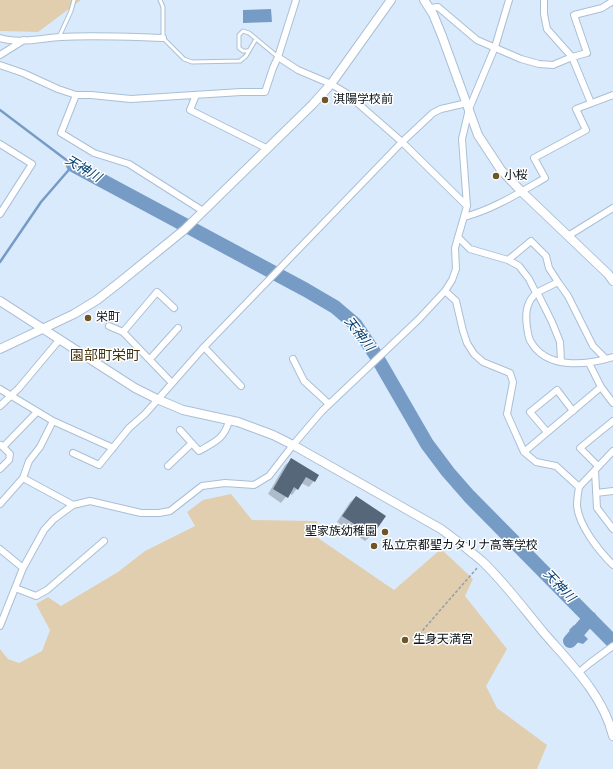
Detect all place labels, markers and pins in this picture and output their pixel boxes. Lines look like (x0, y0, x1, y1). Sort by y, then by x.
place label: 淇陽学校前 (333, 93, 393, 107)
marker: 淇陽学校前 (320, 95, 330, 105)
place label: 小桜 (504, 169, 528, 183)
marker: 小桜 (491, 171, 501, 181)
place label: 栄町 (96, 311, 120, 325)
marker: 栄町 (83, 313, 93, 323)
place label: 聖家族幼稚園 (305, 525, 377, 539)
marker: 聖家族幼稚園 (380, 527, 390, 537)
place label: 私立京都聖カタリナ高等学校 (382, 539, 538, 553)
marker: 私立京都聖カタリナ高等学校 (369, 541, 379, 551)
place label: 生身天満宮 (413, 633, 473, 647)
marker: 生身天満宮 (400, 635, 410, 645)

